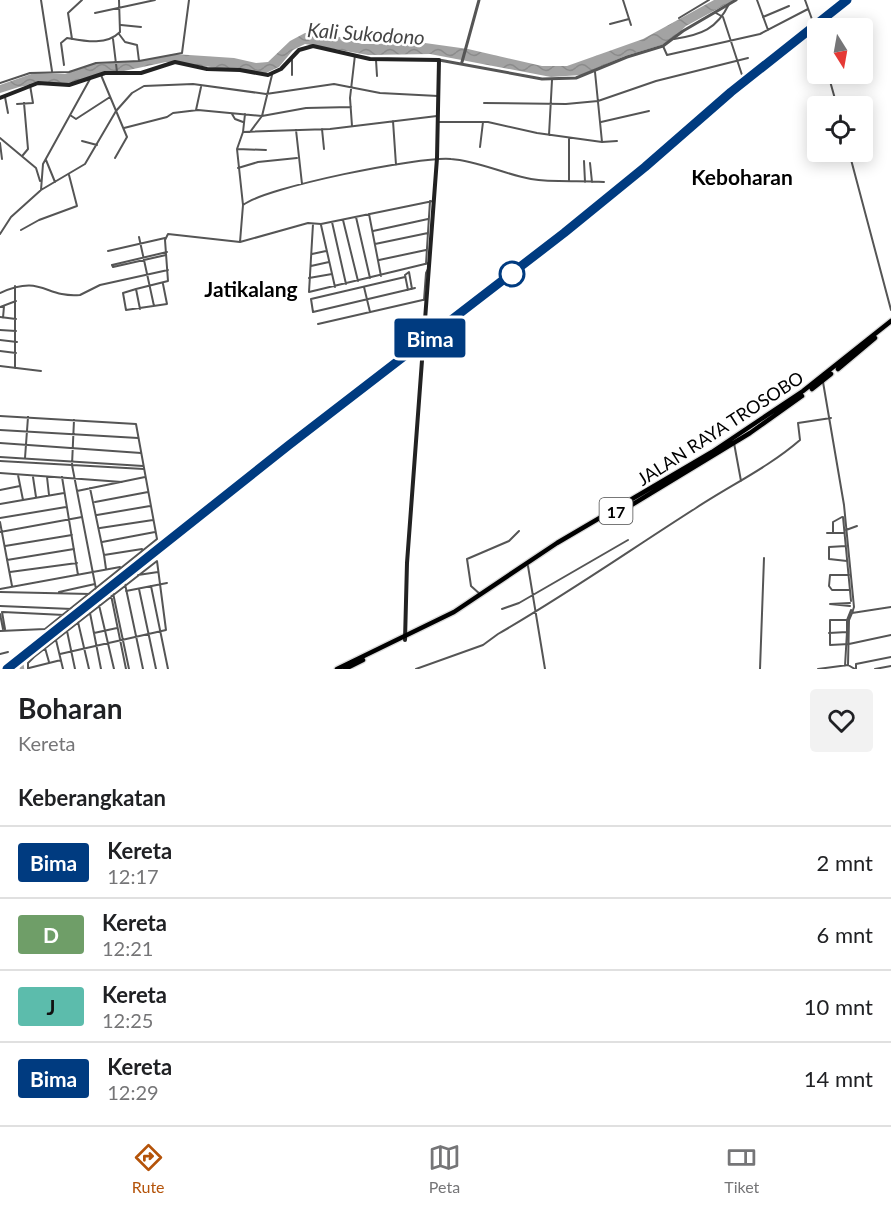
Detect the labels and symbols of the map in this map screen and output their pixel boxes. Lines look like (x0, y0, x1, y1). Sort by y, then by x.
water label: Kali Sukodono (306, 17, 426, 49)
north arrow (807, 18, 873, 84)
district label: Keboharan (691, 164, 793, 189)
unlabelled marker (499, 261, 525, 287)
district label: Jatikalang (204, 276, 298, 301)
line badge: Bima (388, 318, 472, 358)
street label: JALAN RAYA TROSOBO (633, 366, 807, 490)
road number: 17 (600, 498, 632, 524)

